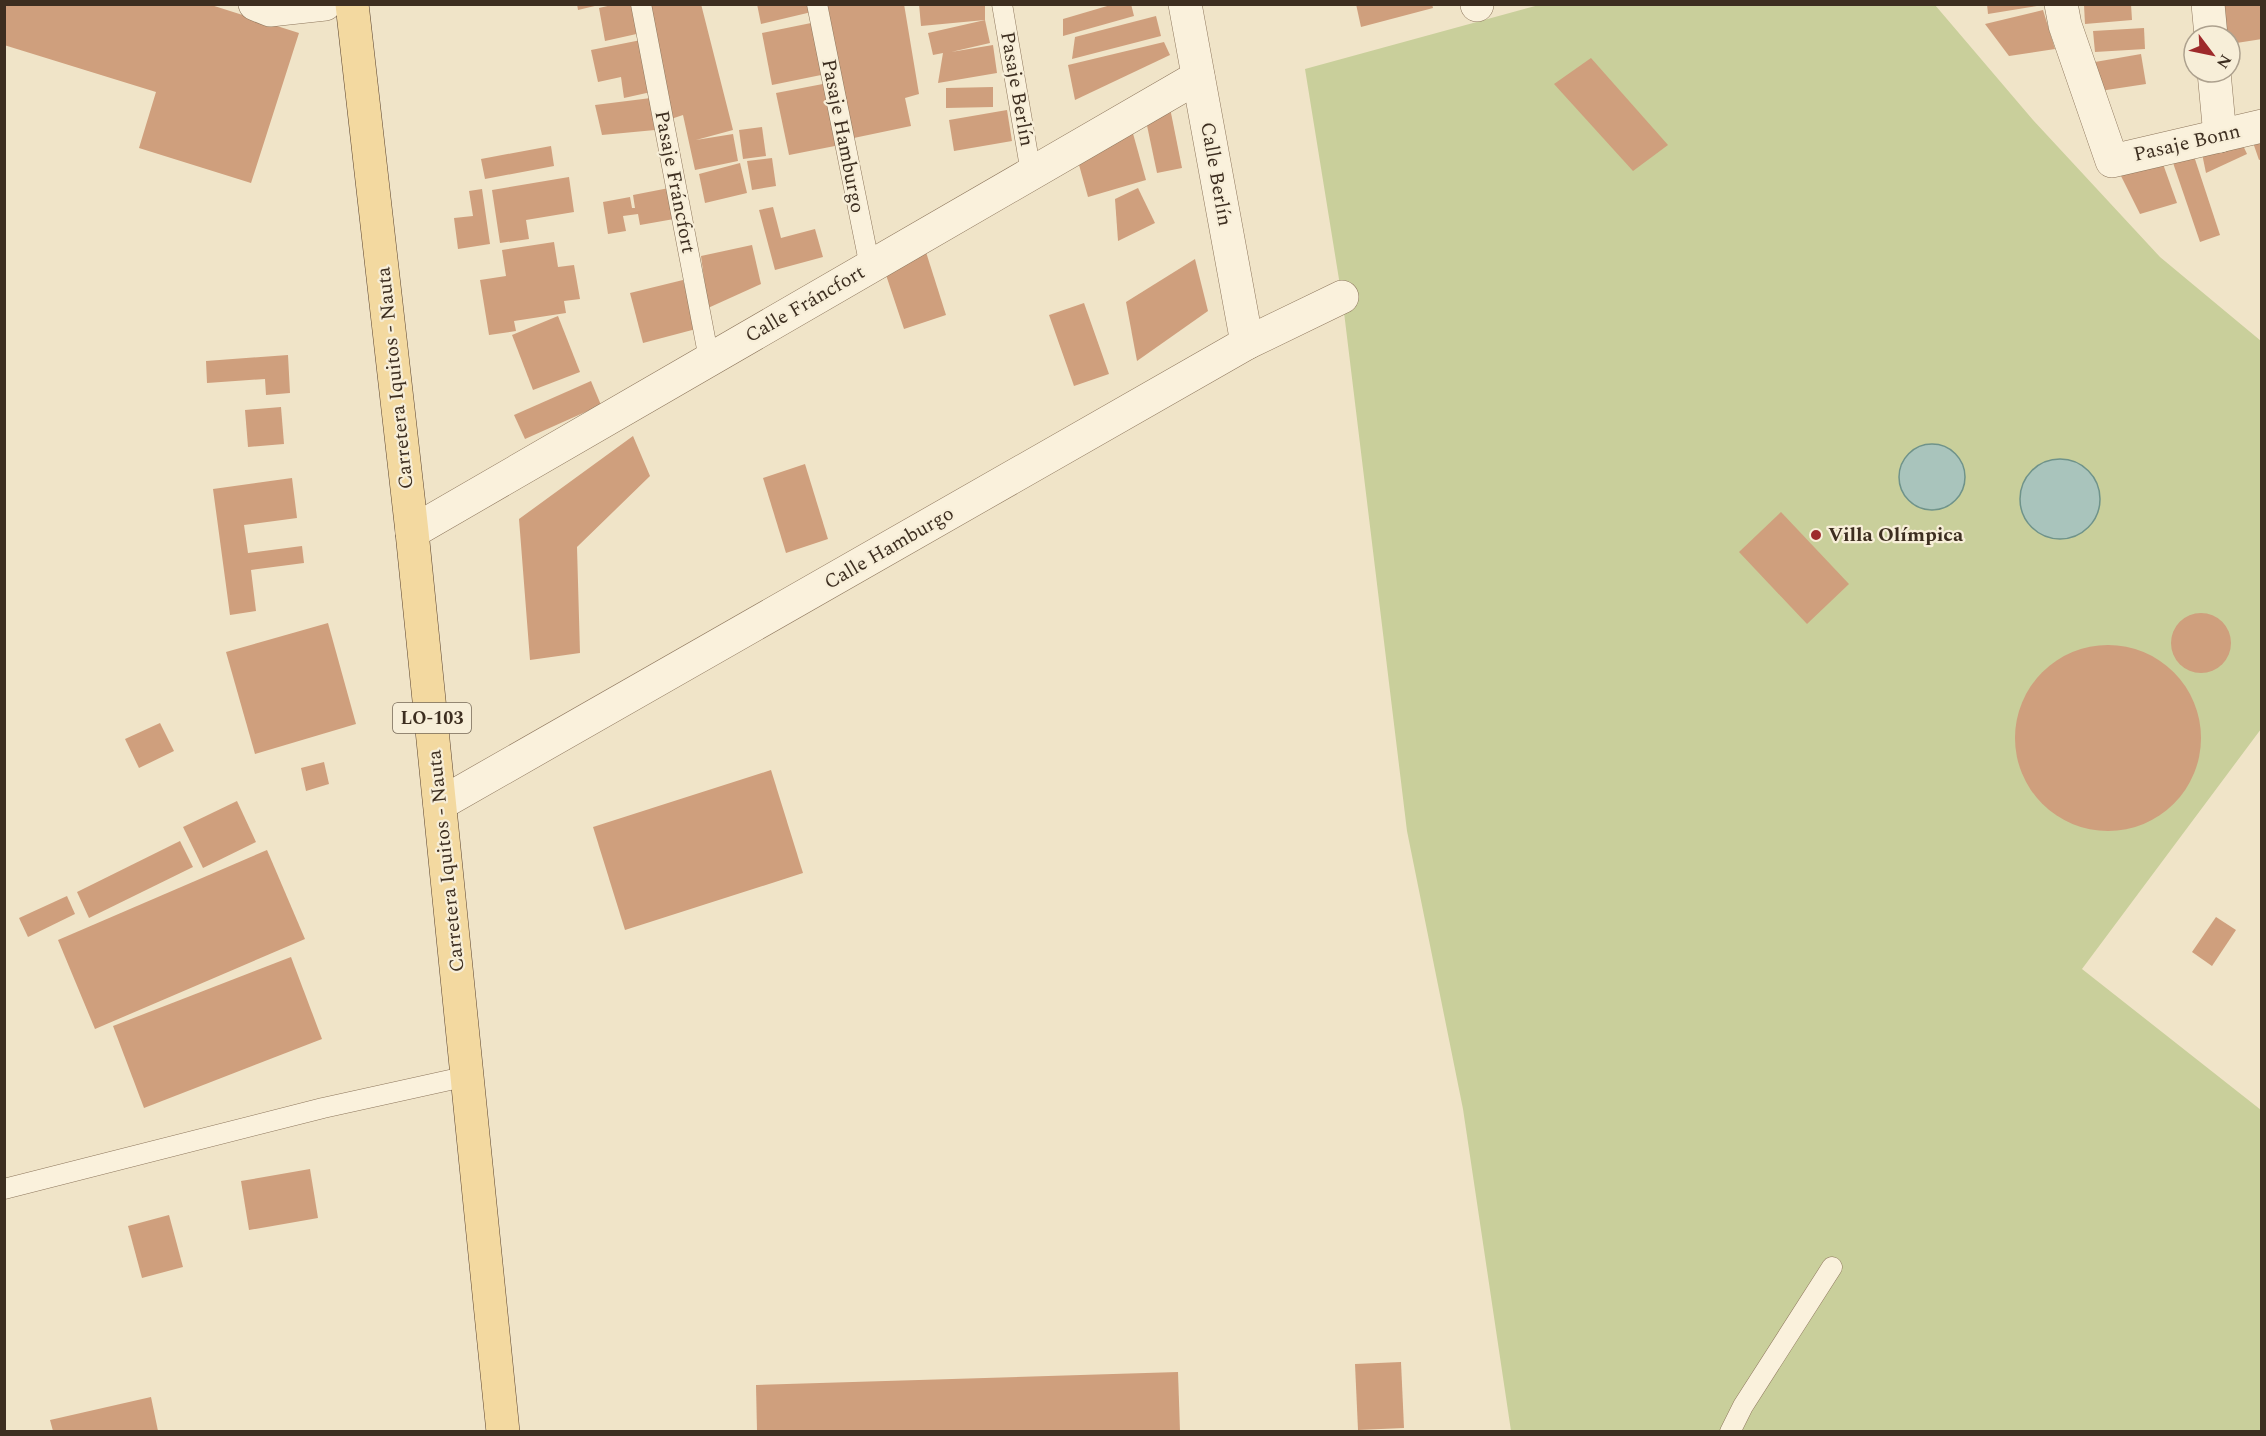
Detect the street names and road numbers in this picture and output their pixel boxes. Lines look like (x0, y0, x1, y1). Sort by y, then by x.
street label: Pasaje Berlín (992, 29, 1042, 149)
street label: Pasaje Hamburgo (813, 56, 873, 216)
street label: Pasaje Fráncfort (646, 108, 704, 256)
street label: Pasaje Bonn (2131, 116, 2243, 170)
street label: Calle Berlín (1192, 119, 1240, 229)
street label: Calle Fráncfort (739, 257, 871, 351)
street label: Carretera Iquitos - Nauta (368, 265, 422, 491)
street label: Calle Hamburgo (818, 499, 960, 597)
road number: LO-103 (393, 703, 471, 733)
street label: Carretera Iquitos - Nauta (419, 748, 473, 974)

